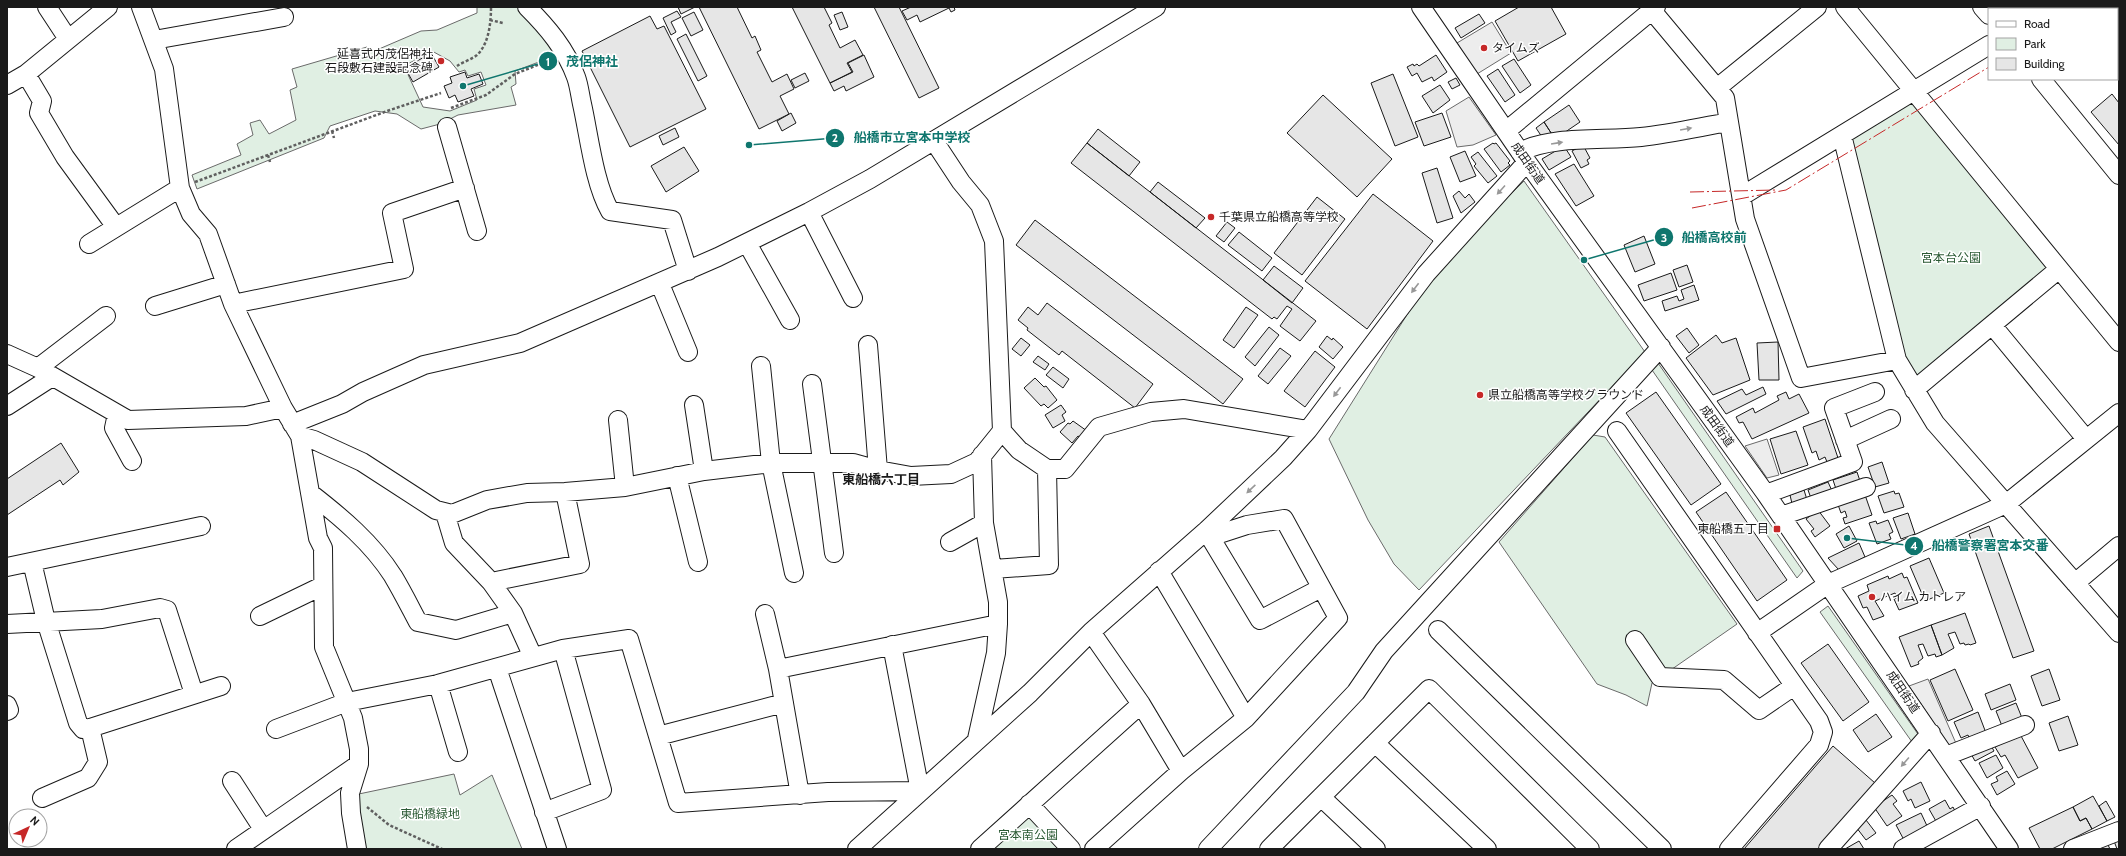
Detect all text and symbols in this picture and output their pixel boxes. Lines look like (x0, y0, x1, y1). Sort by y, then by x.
legend (1988, 8, 2118, 80)
text: Road (2024, 16, 2050, 31)
text: Park (2024, 36, 2046, 51)
place label: タイムズ (1492, 40, 1540, 55)
marker: タイムズ (1479, 43, 1489, 53)
place label: 延喜式内茂侶神社 石段敷石建設記念碑 (325, 46, 433, 75)
callout: 茂侶神社 (538, 49, 626, 74)
text: 茂侶神社 (566, 53, 618, 69)
text: 1 (546, 54, 550, 69)
marker: 延喜式内茂侶神社 石段敷石建設記念碑 (436, 56, 446, 66)
text: Building (2024, 56, 2066, 71)
callout: 船橋市立宮本中学校 (825, 125, 978, 150)
one-way arrow (1680, 126, 1692, 132)
text: 船橋市立宮本中学校 (853, 129, 971, 145)
text: 2 (832, 130, 838, 145)
street label: 成田街道 (1508, 139, 1548, 187)
one-way arrow (1551, 140, 1563, 146)
one-way arrow (1496, 185, 1505, 196)
place label: 千葉県立船橋高等学校 (1219, 209, 1339, 224)
marker: 千葉県立船橋高等学校 (1206, 212, 1216, 222)
callout: 船橋高校前 (1654, 225, 1755, 250)
text: 船橋高校前 (1681, 229, 1747, 245)
text: 3 (1661, 230, 1667, 245)
park label: 宮本台公園 (1921, 250, 1981, 265)
one-way arrow (1411, 283, 1419, 293)
one-way arrow (1332, 386, 1341, 397)
place label: 県立船橋高等学校グラウンド (1488, 387, 1644, 402)
marker: 県立船橋高等学校グラウンド (1475, 390, 1485, 400)
street label: 成田街道 (1697, 402, 1738, 450)
district label: 東船橋六丁目 (842, 471, 920, 487)
one-way arrow (1246, 484, 1256, 494)
place label: 東船橋五丁目 (1697, 521, 1769, 536)
marker: 東船橋五丁目 (1772, 524, 1782, 534)
callout: 船橋警察署宮本交番 (1904, 533, 2057, 558)
text: 船橋警察署宮本交番 (1931, 537, 2049, 553)
text: 4 (1910, 538, 1918, 553)
place label: ハイム カトレア (1880, 589, 1966, 604)
marker: ハイム カトレア (1867, 592, 1877, 602)
street label: 成田街道 (1884, 668, 1923, 716)
one-way arrow (1900, 757, 1909, 768)
park label: 東船橋緑地 (400, 806, 460, 821)
north arrow (8, 808, 48, 848)
text: N (27, 813, 43, 829)
park label: 宮本南公園 (998, 827, 1058, 842)

